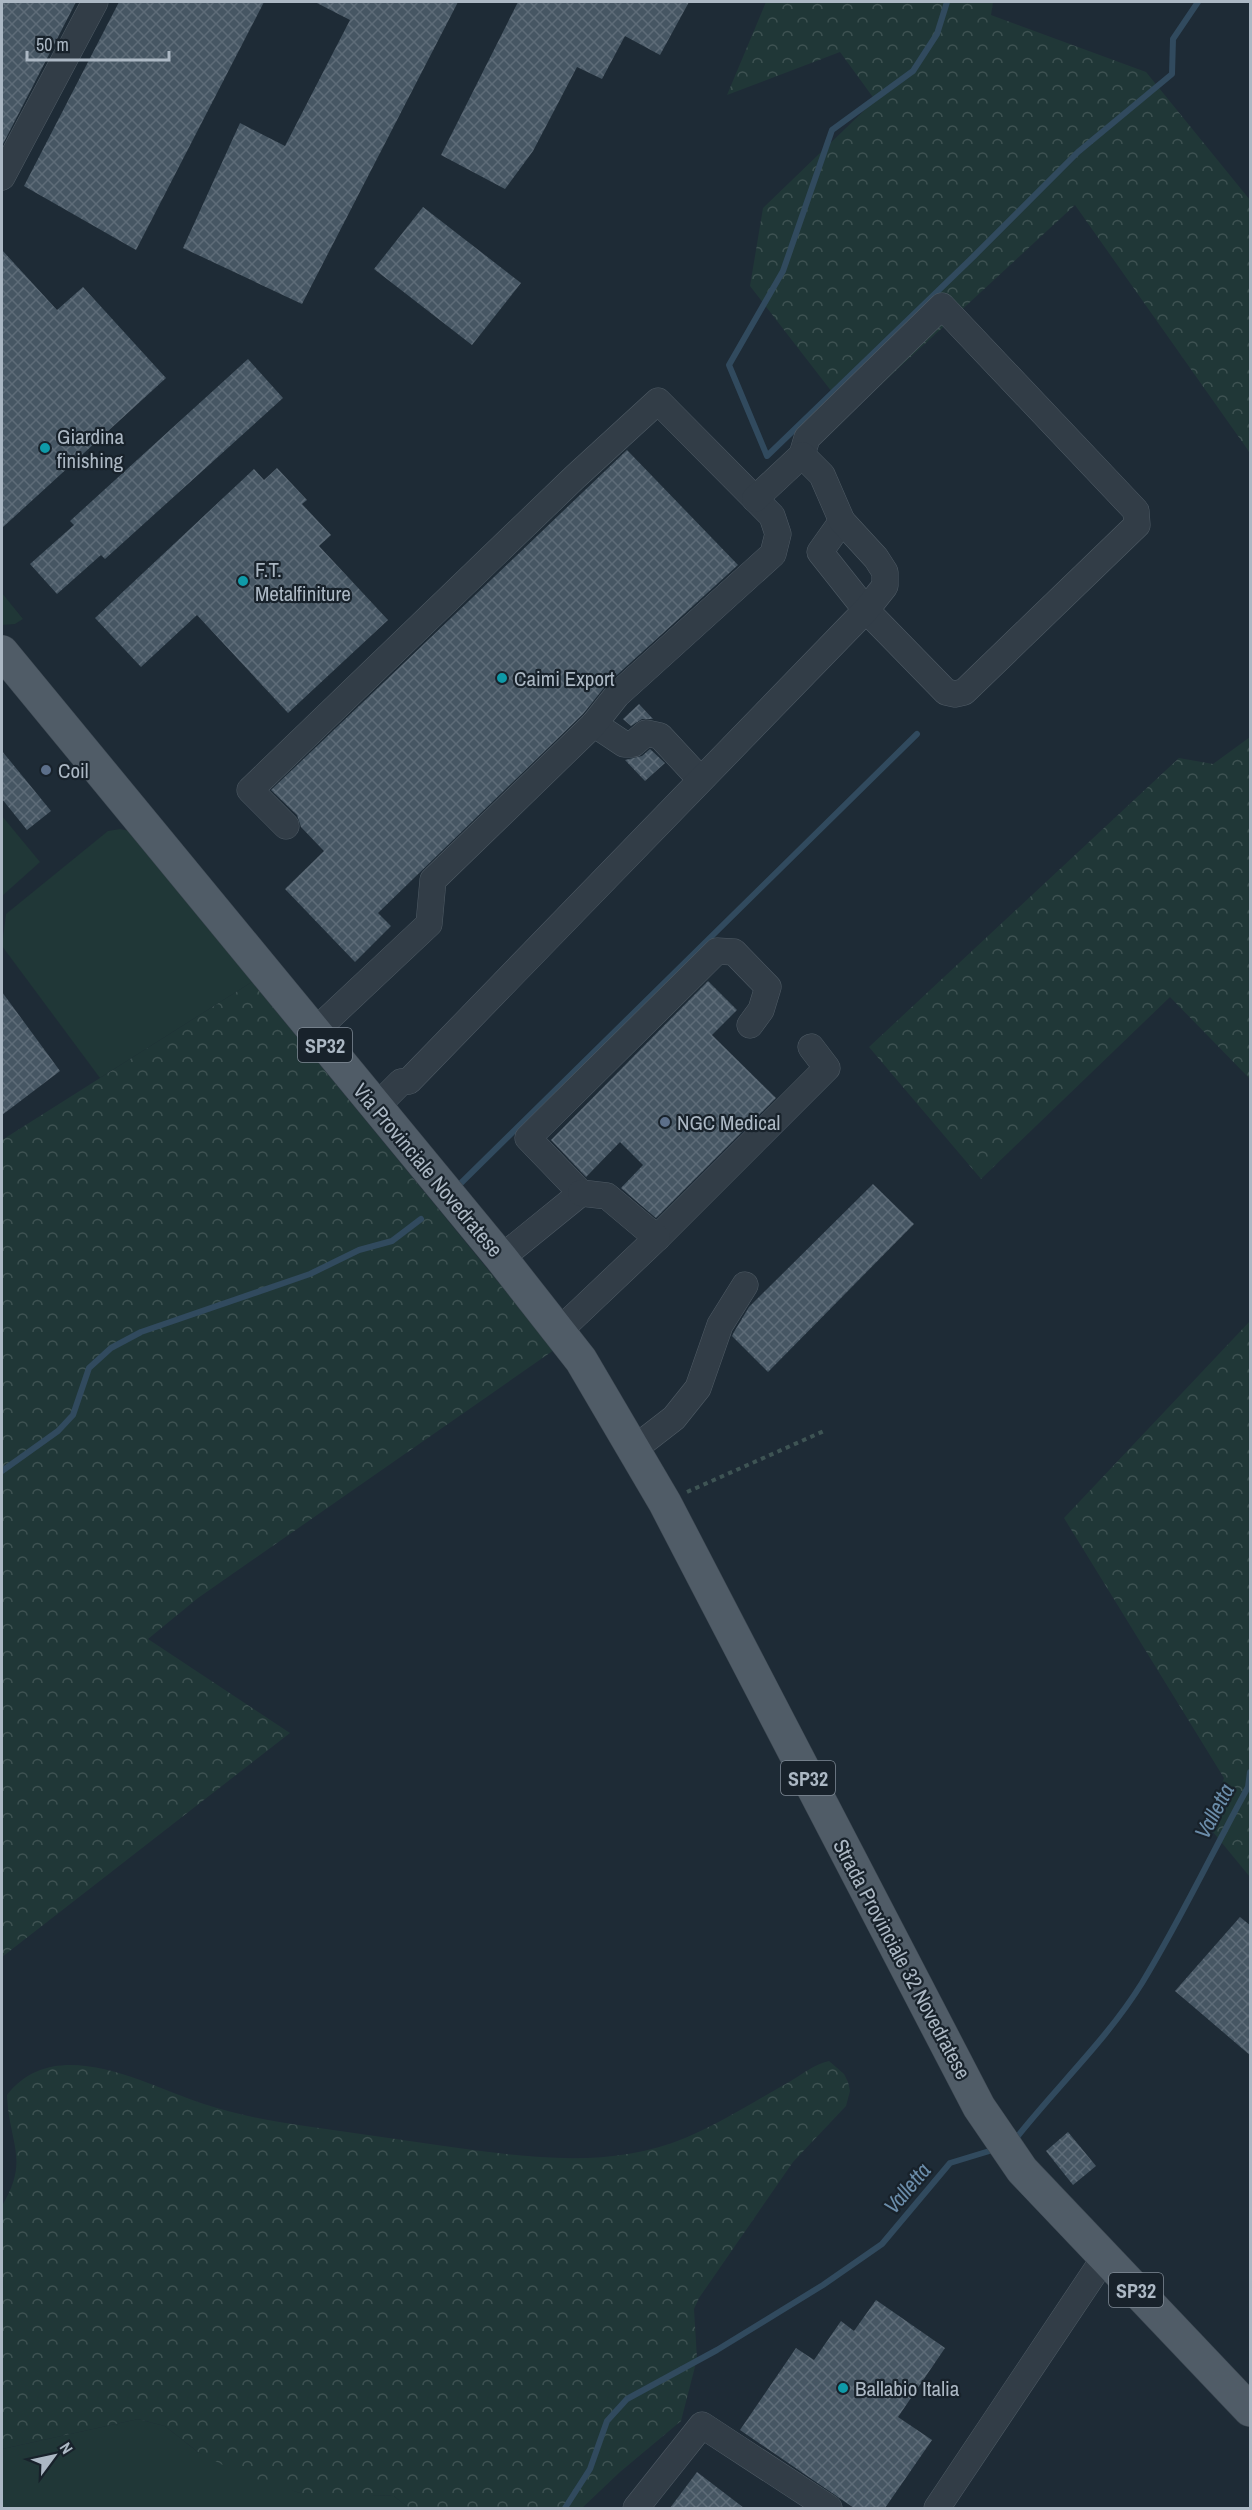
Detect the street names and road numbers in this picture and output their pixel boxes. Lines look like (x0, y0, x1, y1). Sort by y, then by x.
road number: SP32 (298, 1028, 352, 1062)
street label: Via Provinciale Novedratese (347, 1077, 509, 1263)
road number: SP32 (781, 1761, 835, 1795)
street label: Strada Provinciale 32 Novedratese (826, 1834, 978, 2084)
road number: SP32 (1109, 2273, 1163, 2307)

